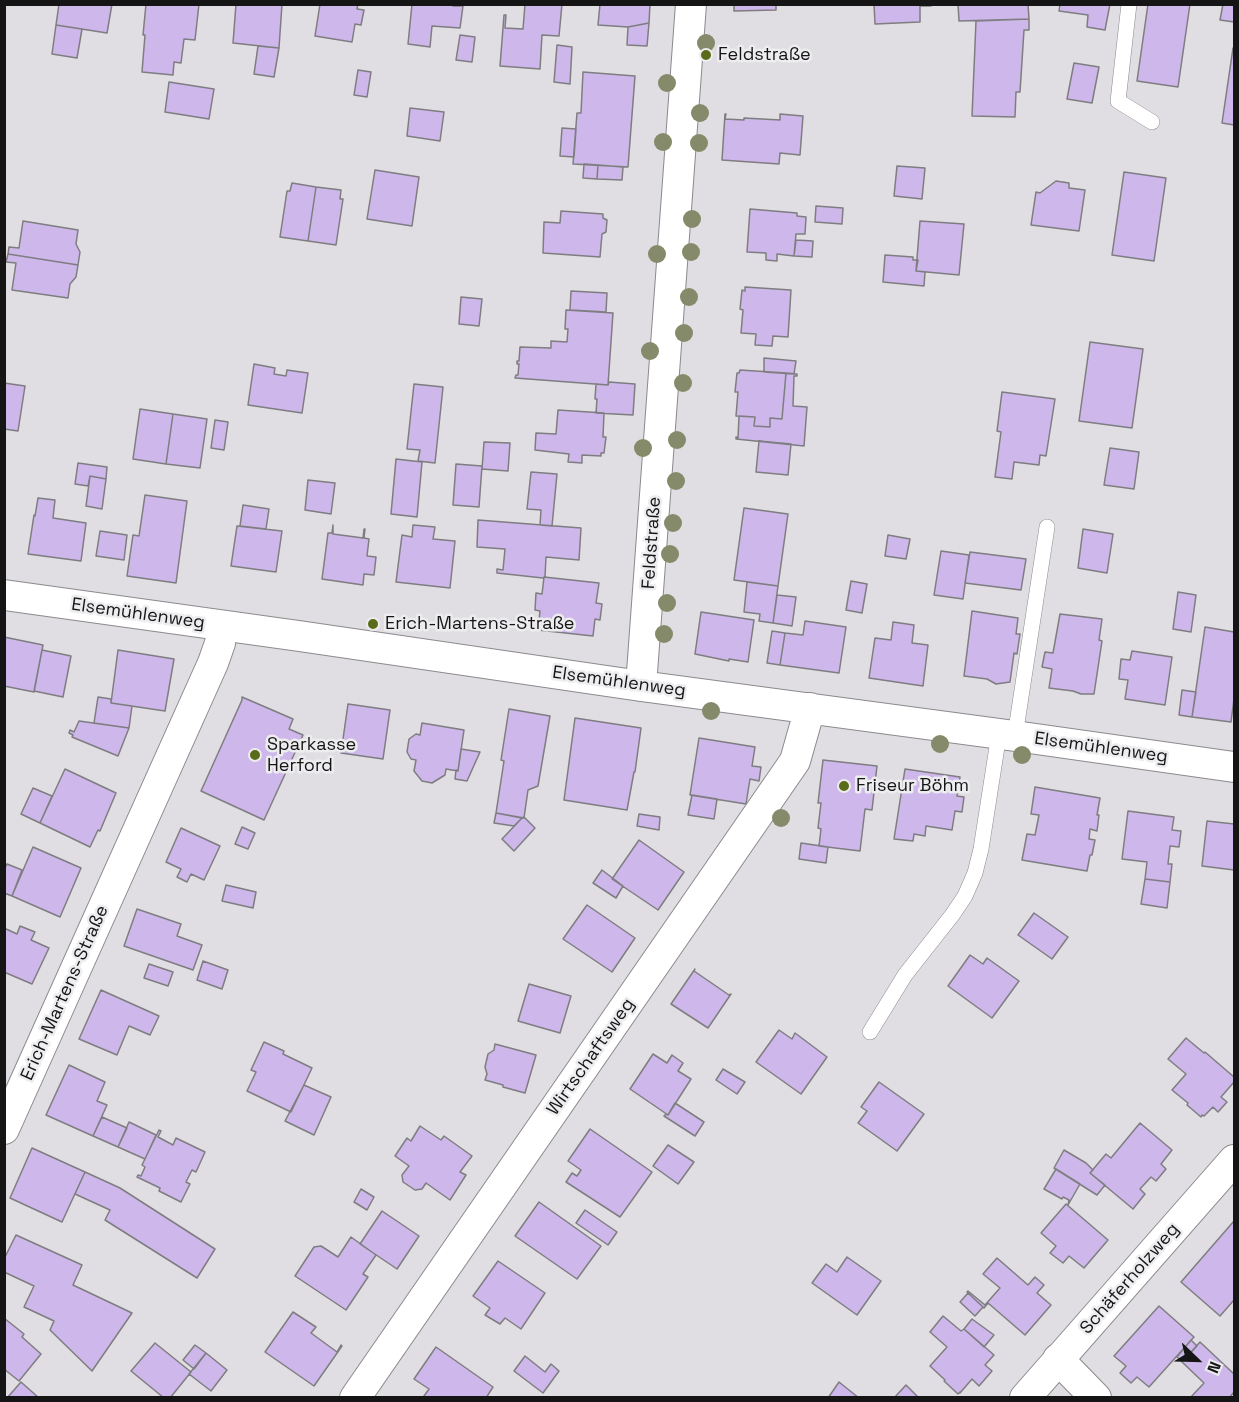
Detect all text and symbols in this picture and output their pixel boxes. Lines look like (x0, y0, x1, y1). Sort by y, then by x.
place label: Feldstraße (718, 44, 811, 66)
marker: Feldstraße (699, 48, 713, 62)
street label: Feldstraße (638, 496, 666, 590)
street label: Elsemühlenweg (70, 594, 206, 634)
place label: Erich-Martens-Straße (385, 613, 574, 635)
marker: Erich-Martens-Straße (366, 617, 380, 631)
street label: Elsemühlenweg (551, 662, 687, 702)
street label: Elsemühlenweg (1033, 728, 1169, 768)
place label: Sparkasse Herford (267, 734, 356, 777)
marker: Sparkasse Herford (248, 748, 262, 762)
place label: Friseur Böhm (856, 775, 969, 797)
marker: Friseur Böhm (837, 779, 851, 793)
street label: Erich-Martens-Straße (17, 902, 113, 1084)
street label: Wirtschaftsweg (543, 994, 639, 1120)
street label: Schäferholzweg (1076, 1219, 1184, 1339)
north arrow (1167, 1330, 1227, 1390)
text: N (1202, 1358, 1226, 1376)

